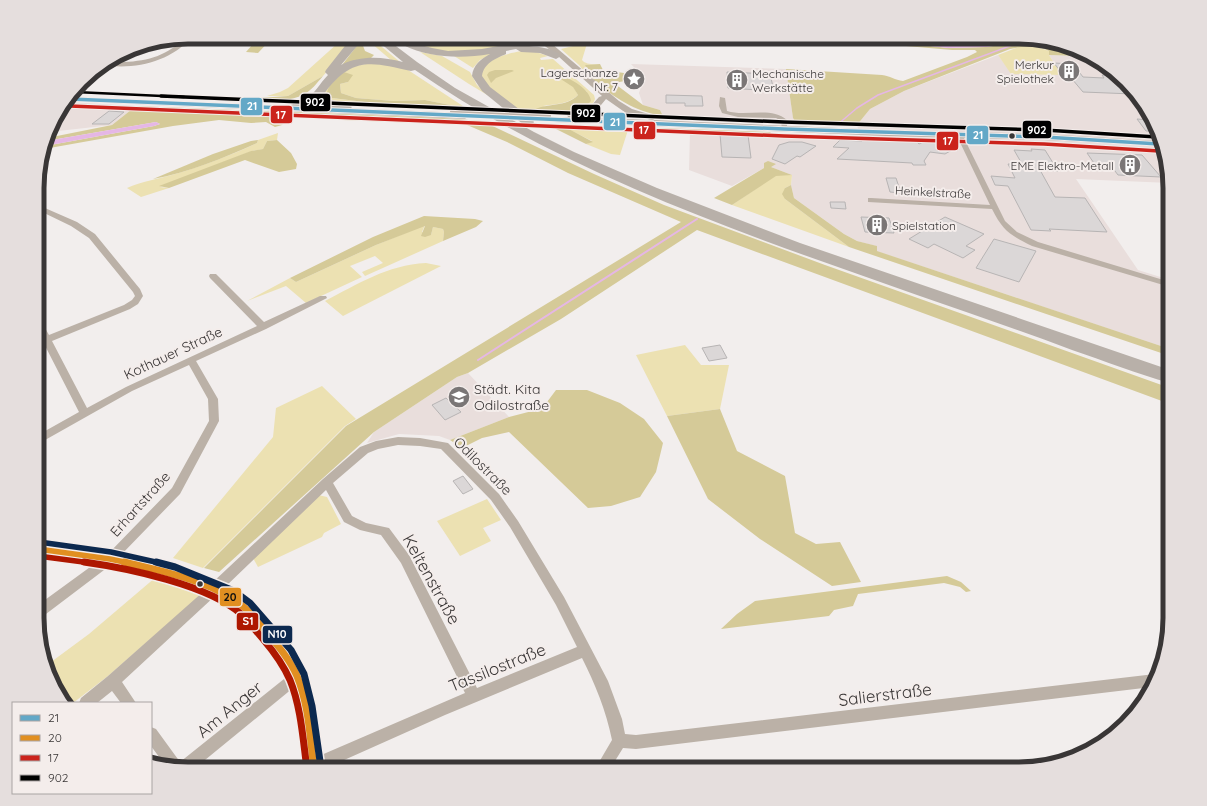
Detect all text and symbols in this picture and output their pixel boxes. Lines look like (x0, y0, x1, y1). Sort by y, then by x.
place label: Merkur Spielothek (997, 57, 1054, 86)
building icon: Merkur Spielothek (1056, 58, 1082, 84)
place label: Lagerschanze Nr. 7 (540, 65, 618, 94)
place icon: Lagerschanze Nr. 7 (621, 66, 647, 92)
place label: Mechanische Werkstätte (752, 66, 824, 95)
building icon: Mechanische Werkstätte (724, 67, 750, 93)
line badge: 902 (300, 93, 331, 112)
text: 902 (305, 95, 325, 109)
line badge: 21 (240, 97, 263, 116)
text: 21 (247, 99, 257, 113)
line badge: 902 (571, 104, 601, 123)
line badge: 17 (270, 105, 293, 124)
text: 902 (576, 106, 596, 120)
text: 17 (276, 108, 286, 122)
line badge: 21 (603, 112, 626, 131)
text: 21 (610, 115, 620, 129)
line badge: 902 (1022, 120, 1052, 139)
line badge: 17 (633, 121, 656, 140)
text: 17 (639, 123, 649, 137)
text: 902 (1027, 123, 1047, 137)
line badge: 21 (966, 125, 989, 145)
text: 21 (973, 128, 983, 142)
line badge: 17 (936, 131, 959, 151)
unlabelled marker (1007, 131, 1017, 141)
text: 17 (943, 134, 953, 148)
building icon: EME Elektro-Metall (1117, 152, 1143, 178)
place label: EME Elektro-Metall (1011, 158, 1114, 173)
street label: Heinkelstraße (895, 183, 972, 201)
building icon: Spielstation (864, 212, 890, 238)
place label: Spielstation (892, 218, 956, 233)
street label: Kothauer Straße (121, 322, 225, 384)
place label: Städt. Kita Odilostraße (474, 380, 549, 414)
school or university icon: Städt. Kita Odilostraße (446, 384, 472, 410)
street label: Odilostraße (450, 433, 516, 499)
street label: Erhartstraße (106, 468, 174, 540)
street label: Keltenstraße (399, 530, 465, 628)
unlabelled marker (195, 579, 205, 589)
line badge: 20 (219, 587, 242, 607)
text: 20 (223, 590, 237, 604)
line badge: S1 (236, 612, 259, 631)
text: S1 (243, 614, 253, 628)
line badge: N10 (262, 625, 293, 644)
text: N10 (267, 627, 287, 641)
street label: Tassilostraße (445, 638, 549, 696)
street label: Am Anger (192, 676, 266, 742)
street label: Salierstraße (837, 678, 933, 710)
legend (12, 702, 152, 794)
text: 21 (48, 710, 59, 725)
text: 20 (48, 730, 62, 745)
text: 17 (48, 750, 59, 765)
text: 902 (48, 770, 69, 785)

